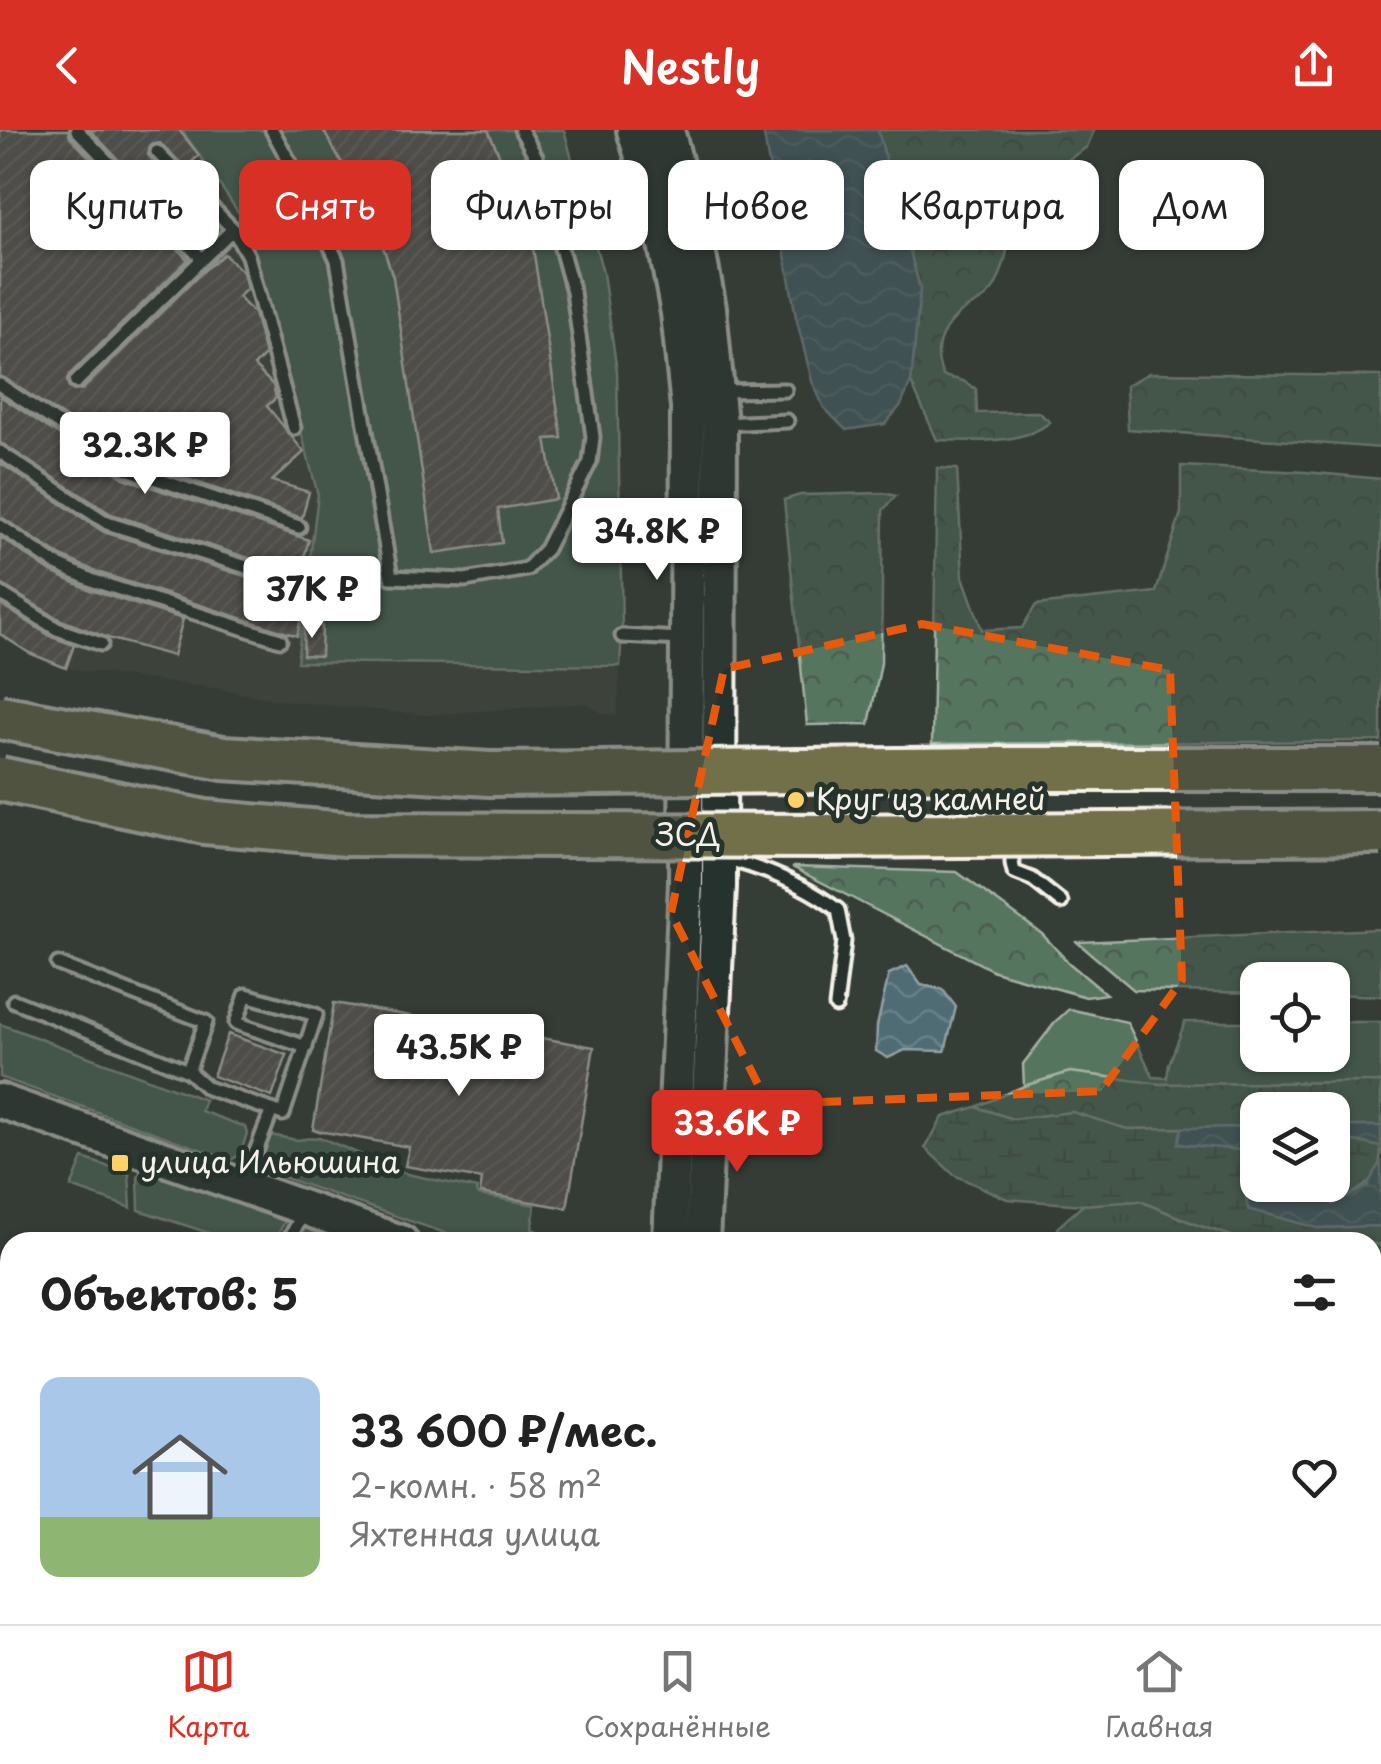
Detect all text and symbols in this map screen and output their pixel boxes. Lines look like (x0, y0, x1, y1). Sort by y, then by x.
text: Nestly (621, 31, 760, 99)
icon: back (40, 38, 95, 93)
icon: share (1286, 38, 1341, 93)
chip: Купить (30, 160, 219, 250)
chip: Снять (239, 160, 411, 250)
chip: Фильтры (431, 160, 648, 250)
chip: Новое (668, 160, 844, 250)
chip: Квартира (864, 160, 1099, 250)
chip: Дом (1119, 160, 1264, 250)
pin: 32.3K ₽ (53, 412, 237, 497)
text: 32.3K ₽ (82, 420, 208, 468)
pin: 34.8K ₽ (565, 498, 749, 583)
text: 34.8K ₽ (594, 506, 720, 554)
pin: 37K ₽ (242, 556, 382, 641)
text: 37K ₽ (265, 564, 359, 612)
place label: Круг из камней (816, 775, 1046, 820)
marker: Круг из камней (785, 789, 807, 811)
street label: ЗСД (655, 811, 721, 856)
map controls (1240, 962, 1350, 1202)
button: locate (1240, 962, 1350, 1072)
pin: 43.5K ₽ (367, 1014, 551, 1099)
text: 43.5K ₽ (396, 1022, 522, 1070)
pin: 33.6K ₽ (645, 1090, 829, 1175)
button: layers (1240, 1092, 1350, 1202)
text: 33.6K ₽ (674, 1098, 800, 1146)
place label: улица Ильюшина (140, 1138, 400, 1183)
marker: улица Ильюшина (109, 1152, 131, 1174)
text: Объектов: 5 (40, 1261, 299, 1324)
icon: filters (1287, 1265, 1342, 1320)
text: 33 600 ₽/мес. (350, 1398, 658, 1461)
icon: home (120, 1417, 240, 1537)
icon: heart (1287, 1450, 1342, 1505)
text: 2-комн. · 58 m² (350, 1461, 602, 1509)
text: Яхтенная улица (350, 1509, 600, 1557)
tab: Карта (167, 1644, 249, 1747)
tab: Сохранённые (584, 1644, 771, 1747)
tab: Главная (1105, 1644, 1214, 1747)

